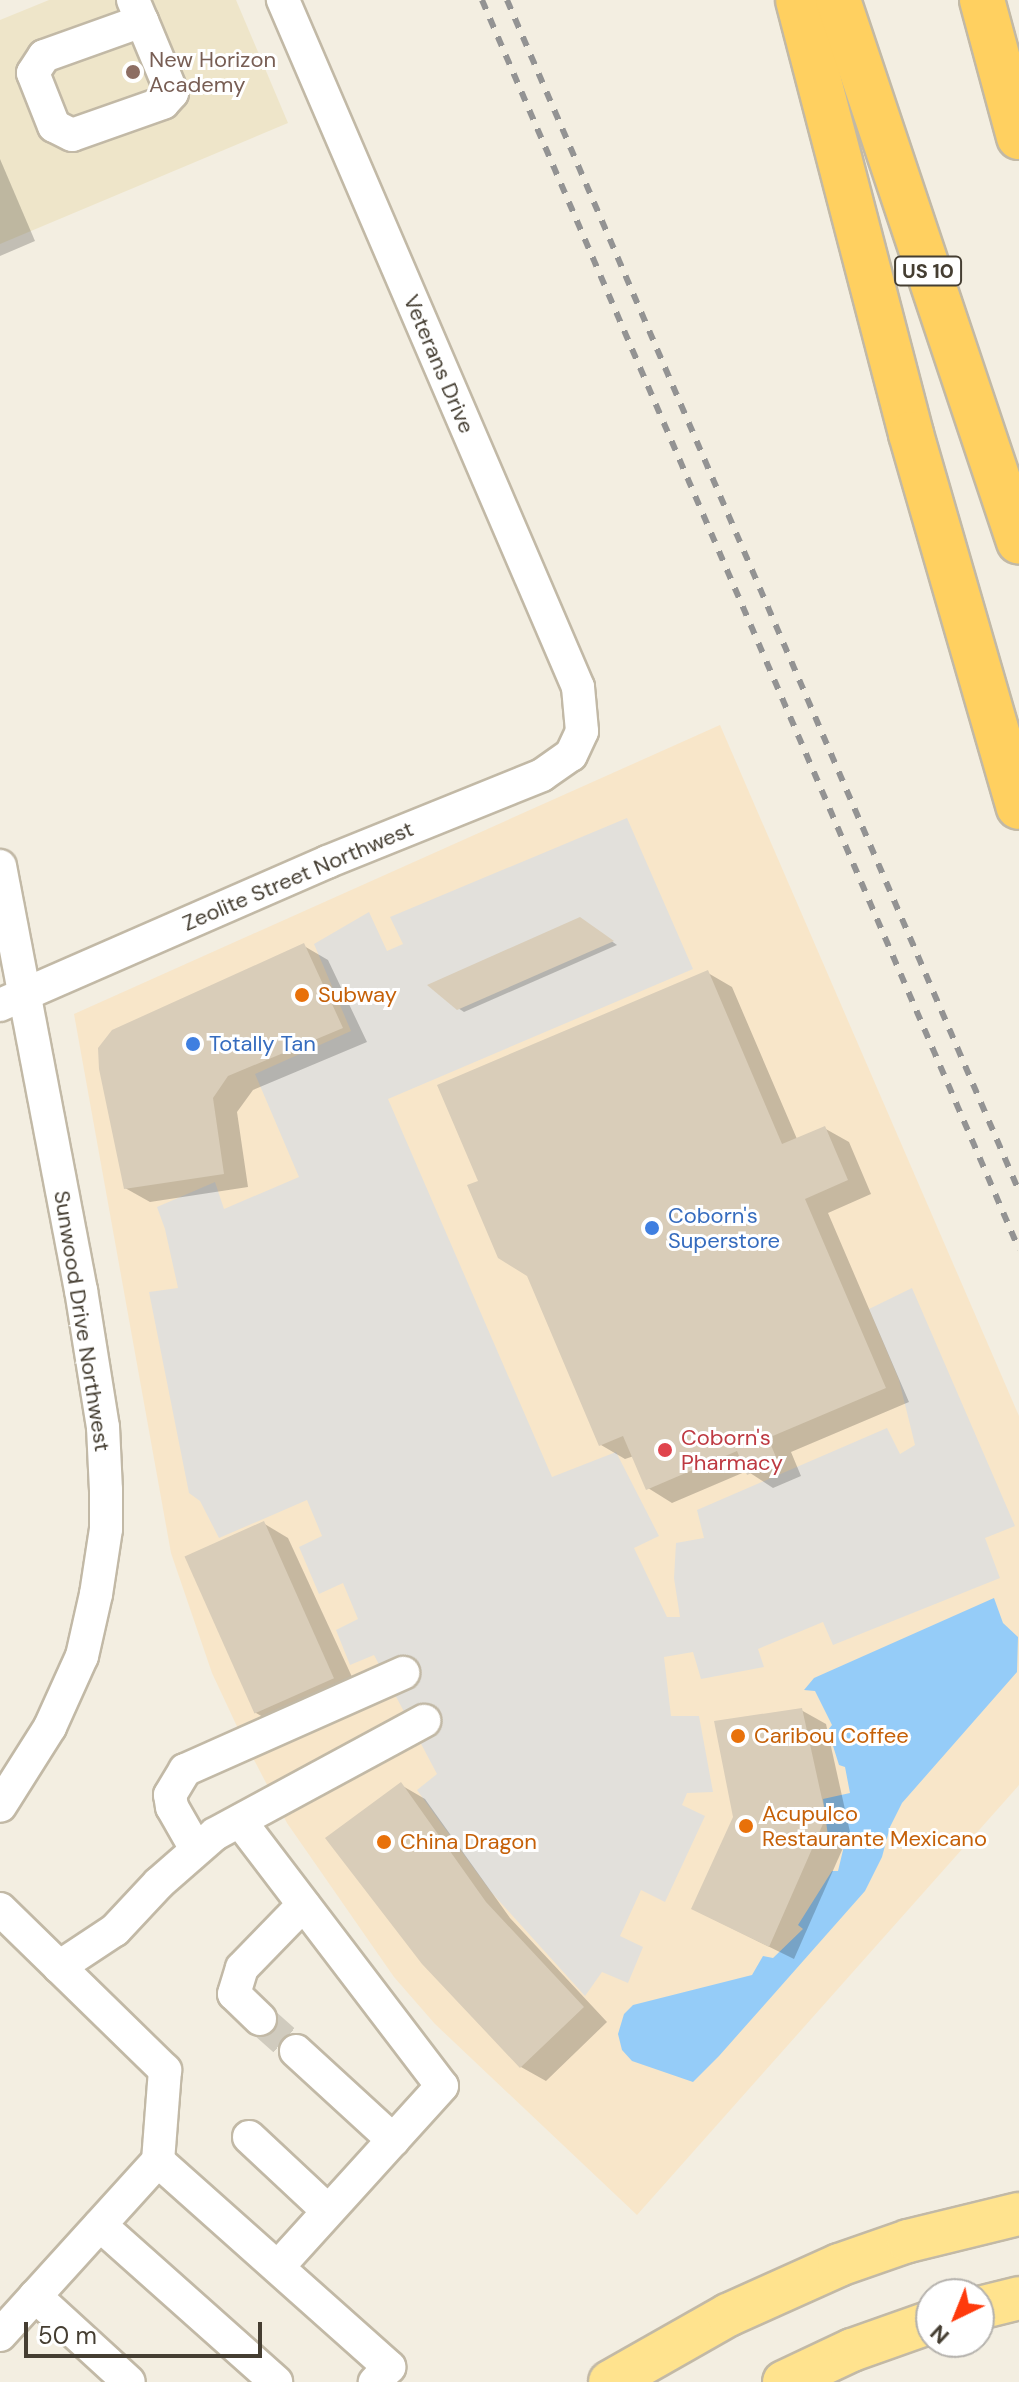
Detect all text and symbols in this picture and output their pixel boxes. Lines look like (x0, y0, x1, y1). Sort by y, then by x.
place label: New Horizon Academy (149, 46, 276, 98)
marker: New Horizon Academy (124, 63, 142, 81)
road number: US 10 (894, 255, 962, 287)
street label: Veterans Drive (398, 291, 480, 437)
street label: Zeolite Street Northwest (179, 815, 417, 937)
place label: Subway (318, 982, 397, 1008)
marker: Subway (293, 986, 311, 1004)
place label: Totally Tan (209, 1031, 316, 1057)
marker: Totally Tan (184, 1035, 202, 1053)
street label: Sunwood Drive Northwest (48, 1189, 116, 1453)
place label: Coborn's Superstore (668, 1202, 780, 1254)
marker: Coborn's Superstore (643, 1219, 661, 1237)
place label: Coborn's Pharmacy (681, 1424, 783, 1476)
marker: Coborn's Pharmacy (656, 1441, 674, 1459)
place label: Caribou Coffee (754, 1723, 909, 1749)
marker: Caribou Coffee (729, 1727, 747, 1745)
place label: Acupulco Restaurante Mexicano (762, 1800, 987, 1852)
marker: Acupulco Restaurante Mexicano (737, 1817, 755, 1835)
place label: China Dragon (400, 1829, 537, 1855)
marker: China Dragon (375, 1833, 393, 1851)
north arrow (915, 2278, 995, 2358)
scale bar (28, 2306, 266, 2356)
text: N (924, 2318, 955, 2351)
text: 50 m (38, 2320, 97, 2351)

